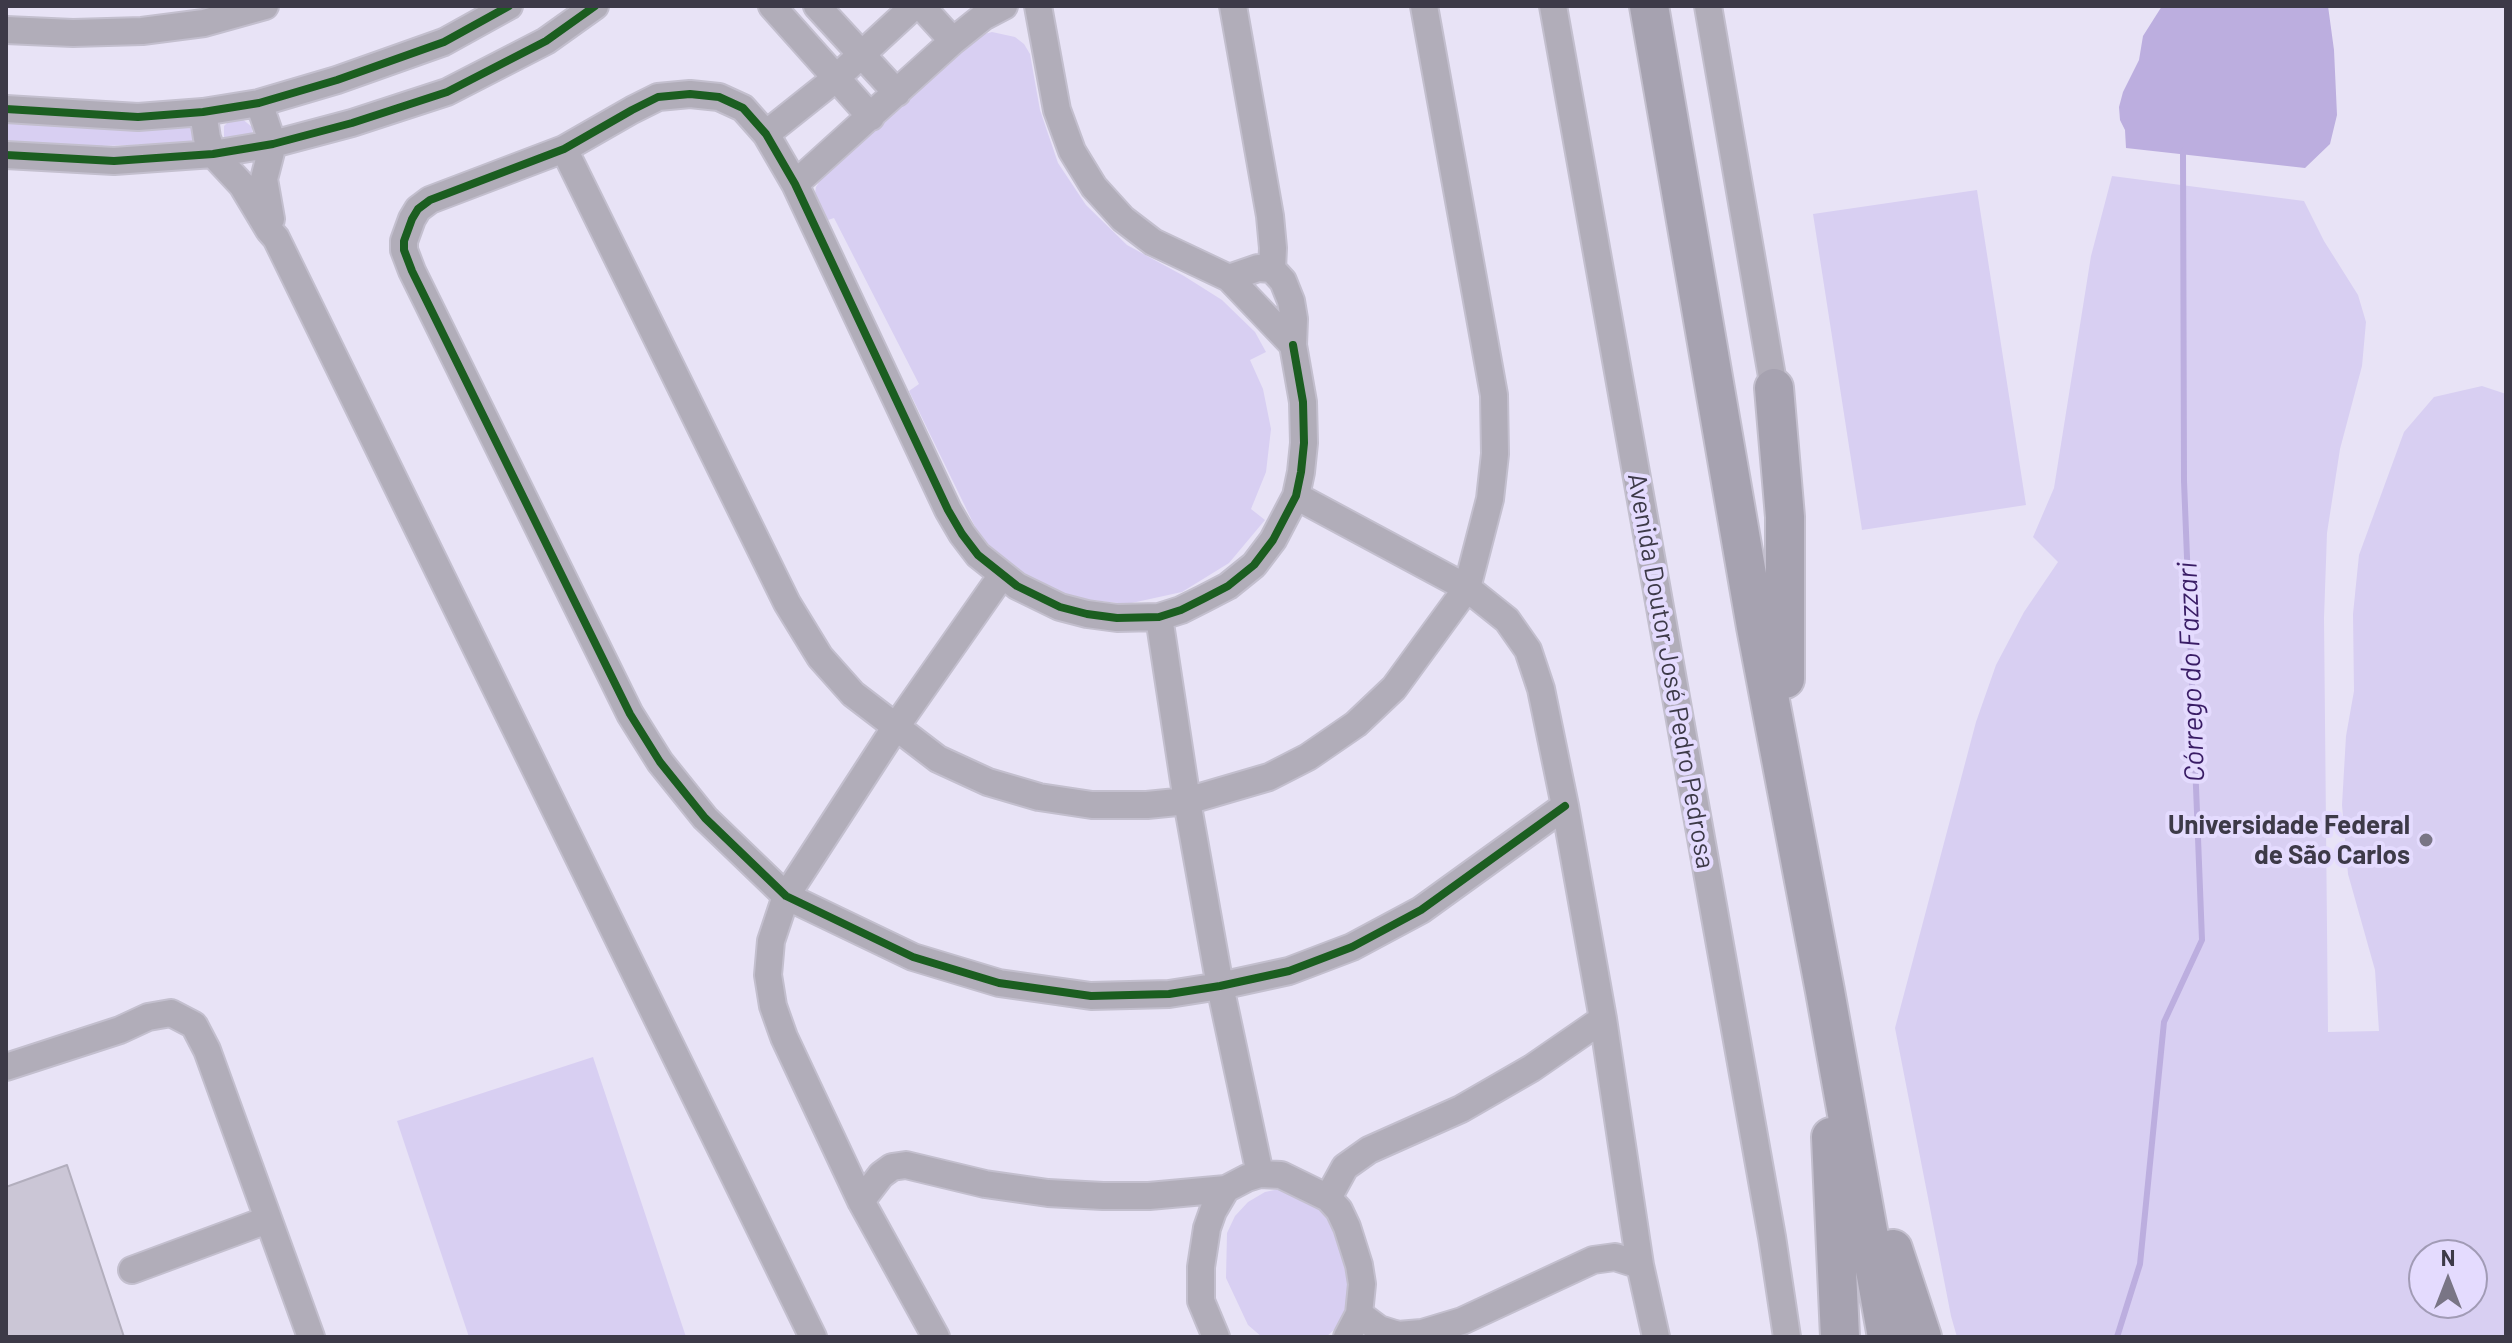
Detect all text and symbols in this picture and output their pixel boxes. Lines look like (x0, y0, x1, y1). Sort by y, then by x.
street label: Avenida Doutor José Pedro Pedrosa (1621, 471, 1721, 871)
water label: Córrego do Fazzari (2170, 561, 2212, 783)
place label: Universidade Federal de São Carlos (2168, 809, 2410, 870)
marker: Universidade Federal de São Carlos (2417, 831, 2435, 849)
north arrow (2408, 1239, 2488, 1319)
text: N (2441, 1244, 2455, 1270)

